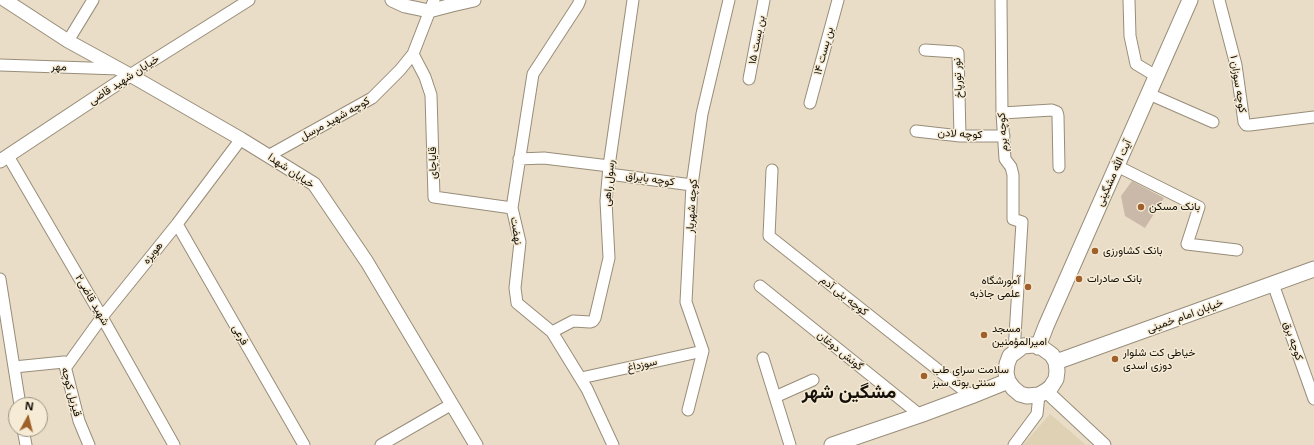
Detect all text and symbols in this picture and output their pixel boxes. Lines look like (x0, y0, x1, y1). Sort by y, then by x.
street label: بن بست ۱۵ (746, 15, 768, 65)
street label: بن بست ۱۴ (811, 26, 837, 76)
street label: خیابان شهید قاضی (86, 52, 162, 108)
street label: کوچه سوزان ۱ (1227, 54, 1249, 114)
street label: نور تورپاخ (950, 58, 966, 98)
street label: مهر (51, 60, 67, 74)
street label: کوچه شهید مرسل (298, 94, 372, 144)
street label: کوچه برم (995, 112, 1011, 152)
street label: کوچه لادن (937, 126, 983, 142)
street label: آیت الله مشگینی (1093, 138, 1135, 208)
street label: قایاچای (426, 147, 440, 179)
street label: خیابان شهدا (265, 151, 317, 191)
street label: رسول راهی (600, 159, 618, 207)
street label: کوچه بایراق (625, 169, 675, 189)
street label: کوچه شهریار (684, 179, 700, 233)
place label: بانک مسکن (1149, 200, 1200, 214)
marker: بانک مسکن (1136, 202, 1146, 212)
street label: نهضت (507, 216, 525, 246)
street label: هویزه (140, 239, 166, 267)
place label: بانک کشاورزی (1103, 244, 1163, 258)
marker: بانک کشاورزی (1090, 246, 1100, 256)
street label: شهید قاضی۲ (72, 272, 112, 328)
place label: بانک صادرات (1087, 272, 1142, 286)
street label: کوچه بنی آدم (817, 273, 871, 319)
place label: آمورشگاه علمی جاذبه (970, 274, 1020, 300)
marker: بانک صادرات (1074, 274, 1084, 284)
marker: آمورشگاه علمی جاذبه (1023, 282, 1033, 292)
street label: خیابان امام خمینی (1145, 296, 1225, 336)
street label: کوچه برق (1280, 320, 1306, 362)
street label: فرعی (229, 322, 251, 348)
place label: مسجد امیرالمؤمنین (992, 322, 1047, 348)
street label: گونش دوغان (814, 328, 866, 374)
marker: مسجد امیرالمؤمنین (979, 330, 989, 340)
place label: خیاطی کت شلوار دوزی اسدی (1123, 346, 1196, 372)
marker: خیاطی کت شلوار دوزی اسدی (1110, 354, 1120, 364)
street label: سوزداغ (626, 355, 658, 375)
place label: سلامت سرای طب سنتی بوته سبز (932, 363, 1009, 389)
street label: قیزیل کوچه (58, 366, 84, 418)
marker: سلامت سرای طب سنتی بوته سبز (919, 371, 929, 381)
district label: مشگین شهر (802, 382, 896, 404)
north arrow (8, 397, 48, 437)
text: N (24, 398, 35, 414)

